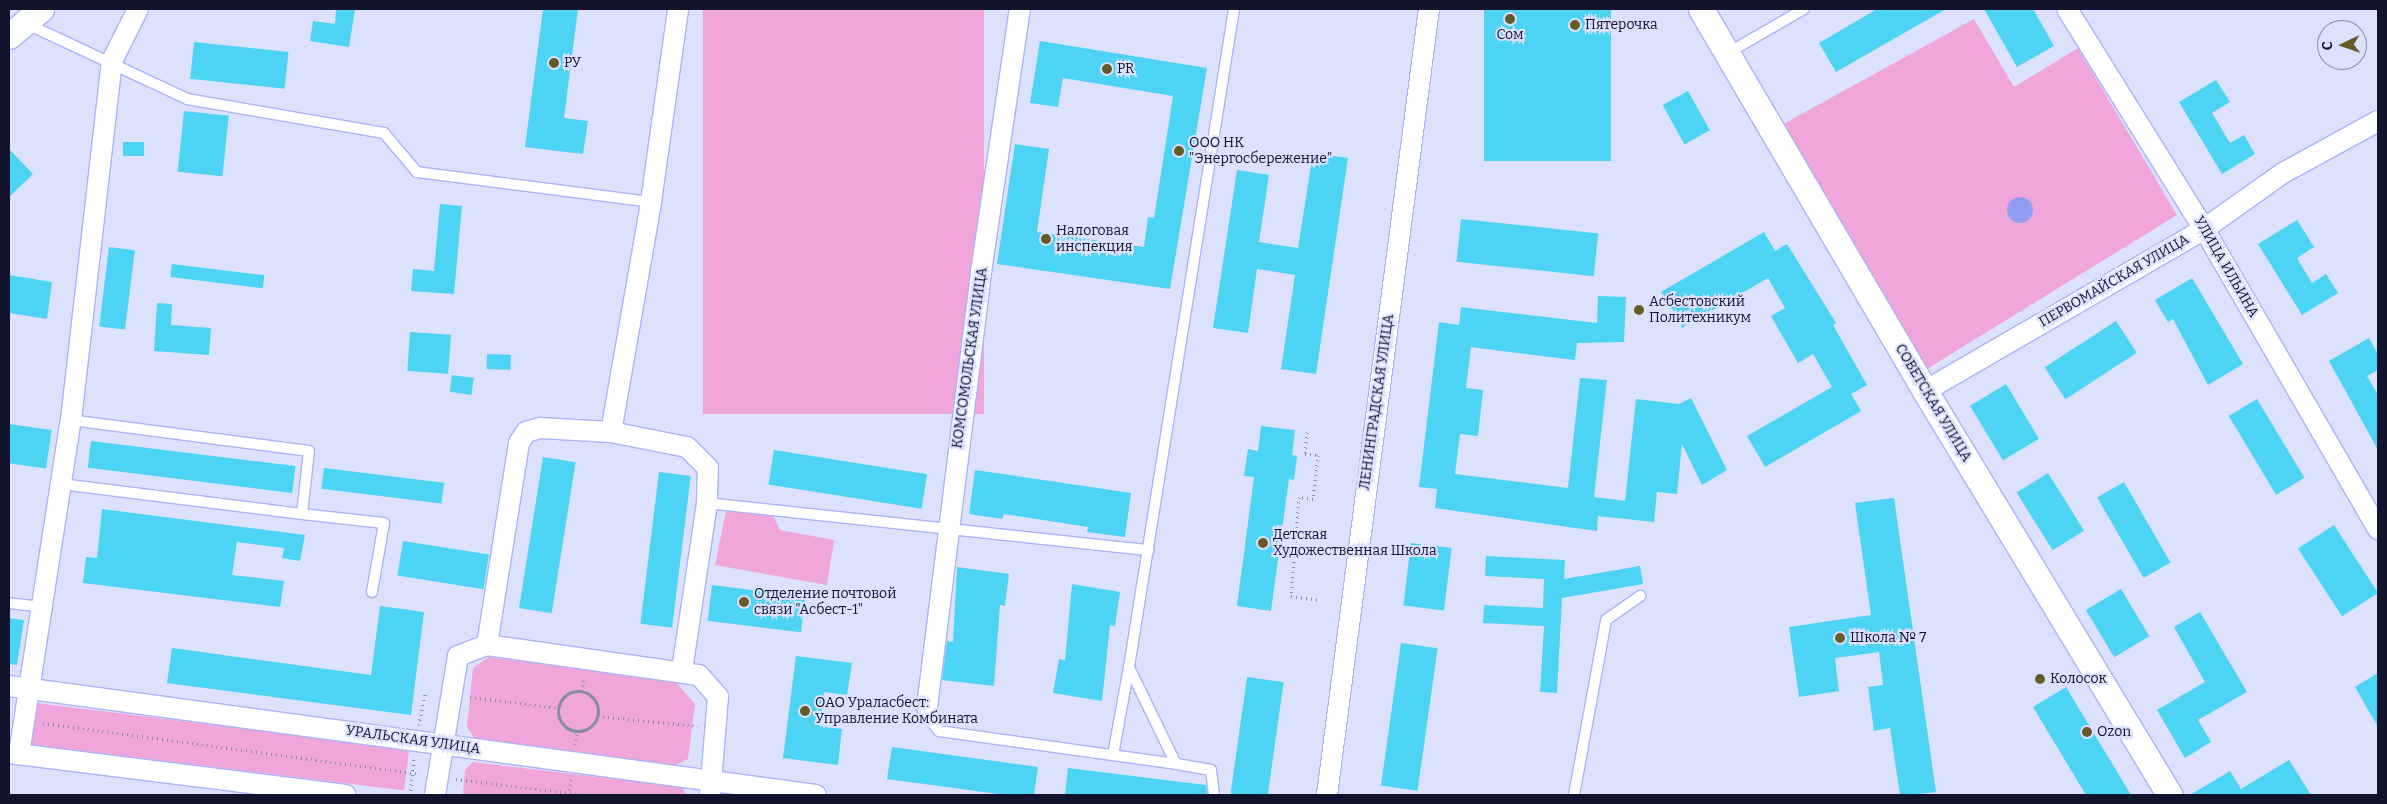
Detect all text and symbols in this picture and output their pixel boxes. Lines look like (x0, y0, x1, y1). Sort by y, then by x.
marker: Сом (1504, 13, 1516, 25)
place label: Пятерочка (1585, 17, 1658, 33)
marker: Пятерочка (1569, 19, 1581, 31)
north arrow (2317, 20, 2367, 70)
place label: Сом (1496, 27, 1524, 43)
text: С (2319, 41, 2336, 51)
place label: РУ (564, 55, 581, 71)
marker: РУ (548, 57, 560, 69)
place label: PR (1117, 61, 1134, 77)
marker: PR (1101, 63, 1113, 75)
place label: ООО НК "Энергосбережение" (1189, 135, 1332, 168)
marker: ООО НК "Энергосбережение" (1173, 145, 1185, 157)
street label: УЛИЦА ИЛЬИНА (2190, 213, 2262, 321)
place label: Налоговая инспекция (1056, 223, 1133, 256)
street label: ПЕРВОМАЙСКАЯ УЛИЦА (2036, 231, 2192, 331)
marker: Налоговая инспекция (1040, 233, 1052, 245)
street label: КОМСОМОЛЬСКАЯ УЛИЦА (949, 266, 991, 450)
place label: Асбестовский Политехникум (1649, 294, 1751, 326)
marker: Асбестовский Политехникум (1633, 304, 1645, 316)
street label: ЛЕНИНГРАДСКАЯ УЛИЦА (1356, 313, 1398, 491)
street label: СОВЕТСКАЯ УЛИЦА (1891, 341, 1975, 465)
place label: Детская Художественная Школа (1273, 527, 1437, 560)
marker: Детская Художественная Школа (1257, 537, 1269, 549)
place label: Отделение почтовой связи "Асбест-1" (754, 586, 896, 618)
marker: Отделение почтовой связи "Асбест-1" (738, 596, 750, 608)
place label: Школа № 7 (1850, 630, 1926, 646)
marker: Школа № 7 (1834, 632, 1846, 644)
place label: Колосок (2050, 671, 2107, 687)
marker: Колосок (2034, 673, 2046, 685)
place label: ОАО Ураласбест: Управление Комбината (815, 695, 978, 728)
marker: ОАО Ураласбест: Управление Комбината (799, 705, 811, 717)
street label: УРАЛЬСКАЯ УЛИЦА (345, 722, 481, 758)
place label: Ozon (2097, 724, 2131, 740)
marker: Ozon (2081, 726, 2093, 738)

